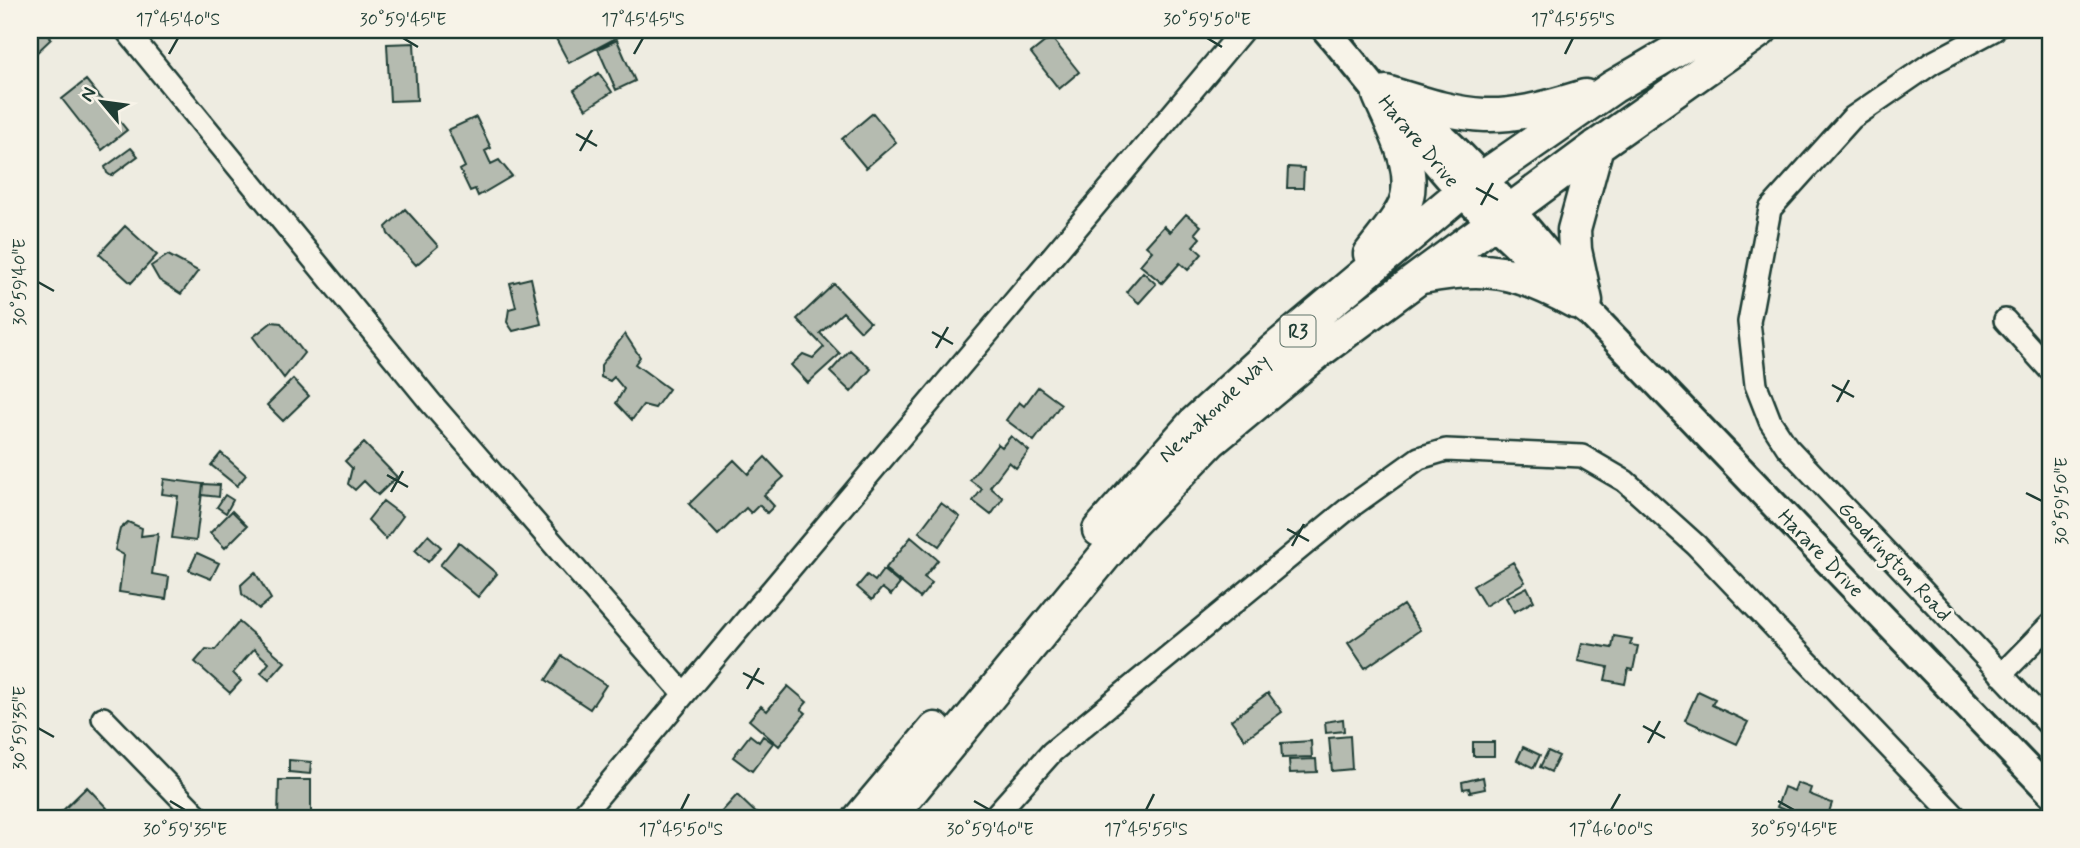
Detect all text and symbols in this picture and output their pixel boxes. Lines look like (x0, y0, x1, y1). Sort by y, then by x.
text: 17°45'40"S (136, 8, 220, 32)
text: 30°59'45"E (360, 8, 447, 32)
text: 17°45'45"S (601, 8, 685, 32)
text: 30°59'50"E (1163, 8, 1251, 32)
text: 17°45'55"S (1531, 8, 1615, 32)
north arrow (66, 66, 136, 136)
text: N (74, 83, 102, 106)
street label: Harare Drive (1371, 89, 1465, 194)
text: 30°59'40"E (8, 238, 32, 326)
road number: R3 (1280, 316, 1316, 346)
street label: Nemakonde Way (1153, 348, 1277, 469)
text: 30°59'50"E (2050, 457, 2074, 545)
street label: Goodrington Road (1830, 495, 1957, 629)
street label: Harare Drive (1771, 503, 1870, 604)
text: 30°59'35"E (8, 686, 32, 770)
text: 30°59'35"E (143, 818, 227, 842)
text: 17°45'50"S (639, 818, 723, 842)
text: 30°59'40"E (946, 818, 1034, 842)
text: 17°45'55"S (1104, 818, 1188, 842)
text: 17°46'00"S (1569, 818, 1653, 842)
text: 30°59'45"E (1751, 818, 1838, 842)

